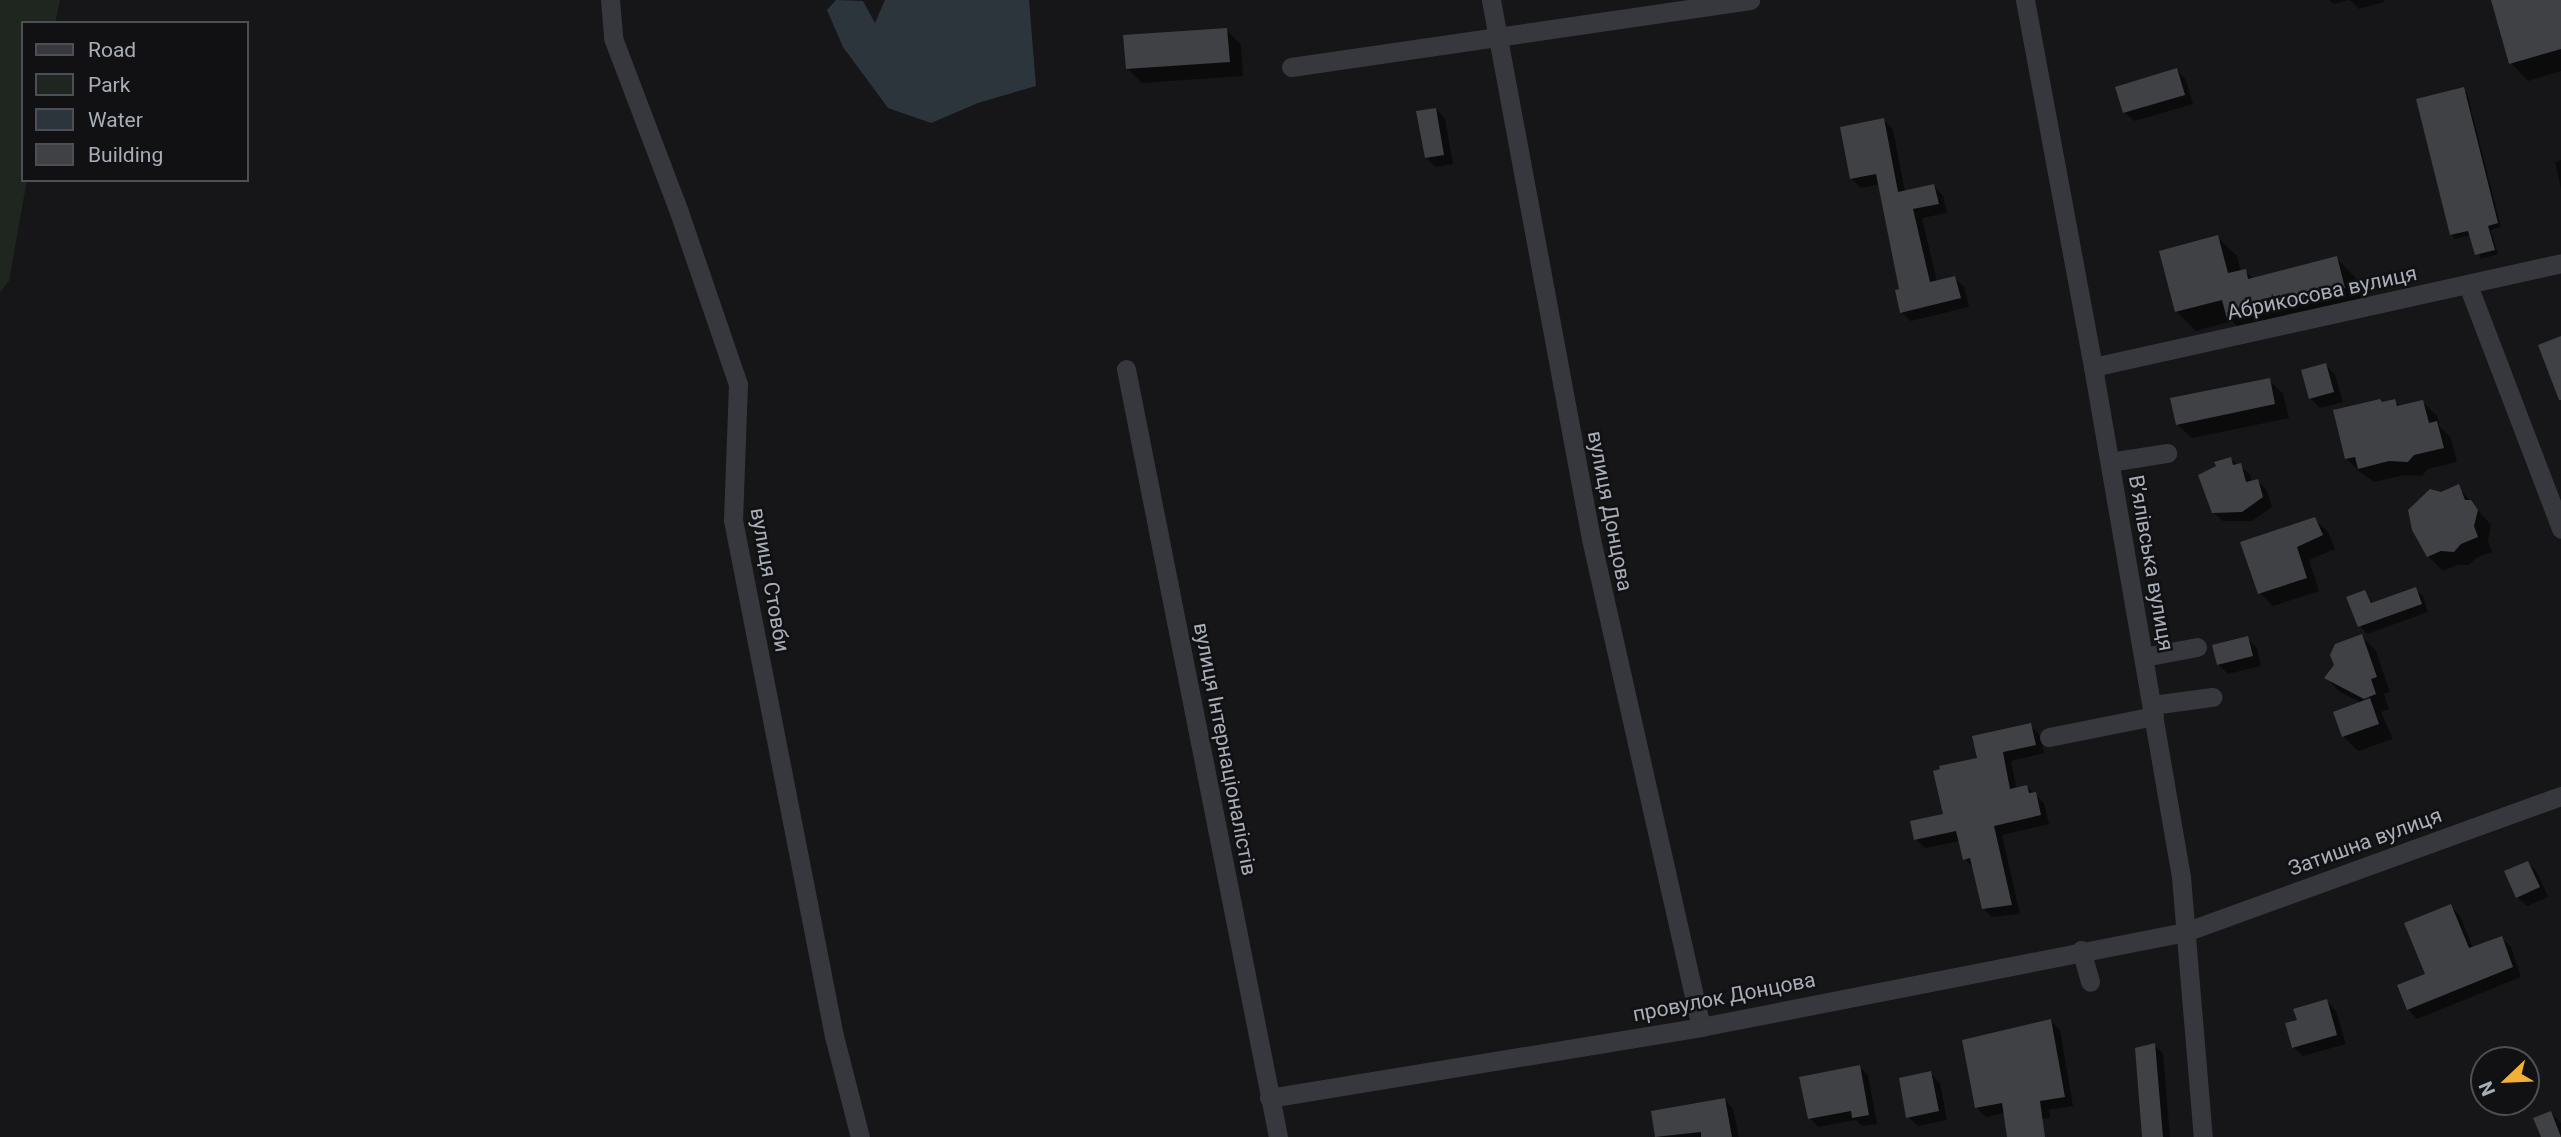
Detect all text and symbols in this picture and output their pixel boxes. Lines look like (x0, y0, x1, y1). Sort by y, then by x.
legend (21, 21, 248, 182)
text: Road (88, 38, 136, 62)
text: Park (88, 73, 130, 97)
text: Water (88, 108, 143, 132)
text: Building (88, 143, 163, 167)
street label: Абрикосова вулиця (2225, 261, 2419, 325)
street label: вулиця Донцова (1582, 429, 1638, 593)
street label: В’ялівська вулиця (2123, 473, 2179, 653)
street label: вулиця Стовби (745, 506, 795, 654)
street label: вулиця Інтернаціоналістів (1188, 620, 1262, 878)
street label: Затишна вулиця (2285, 803, 2445, 881)
street label: провулок Донцова (1630, 967, 1818, 1027)
north arrow (2470, 1046, 2540, 1116)
text: N (2474, 1078, 2500, 1099)

